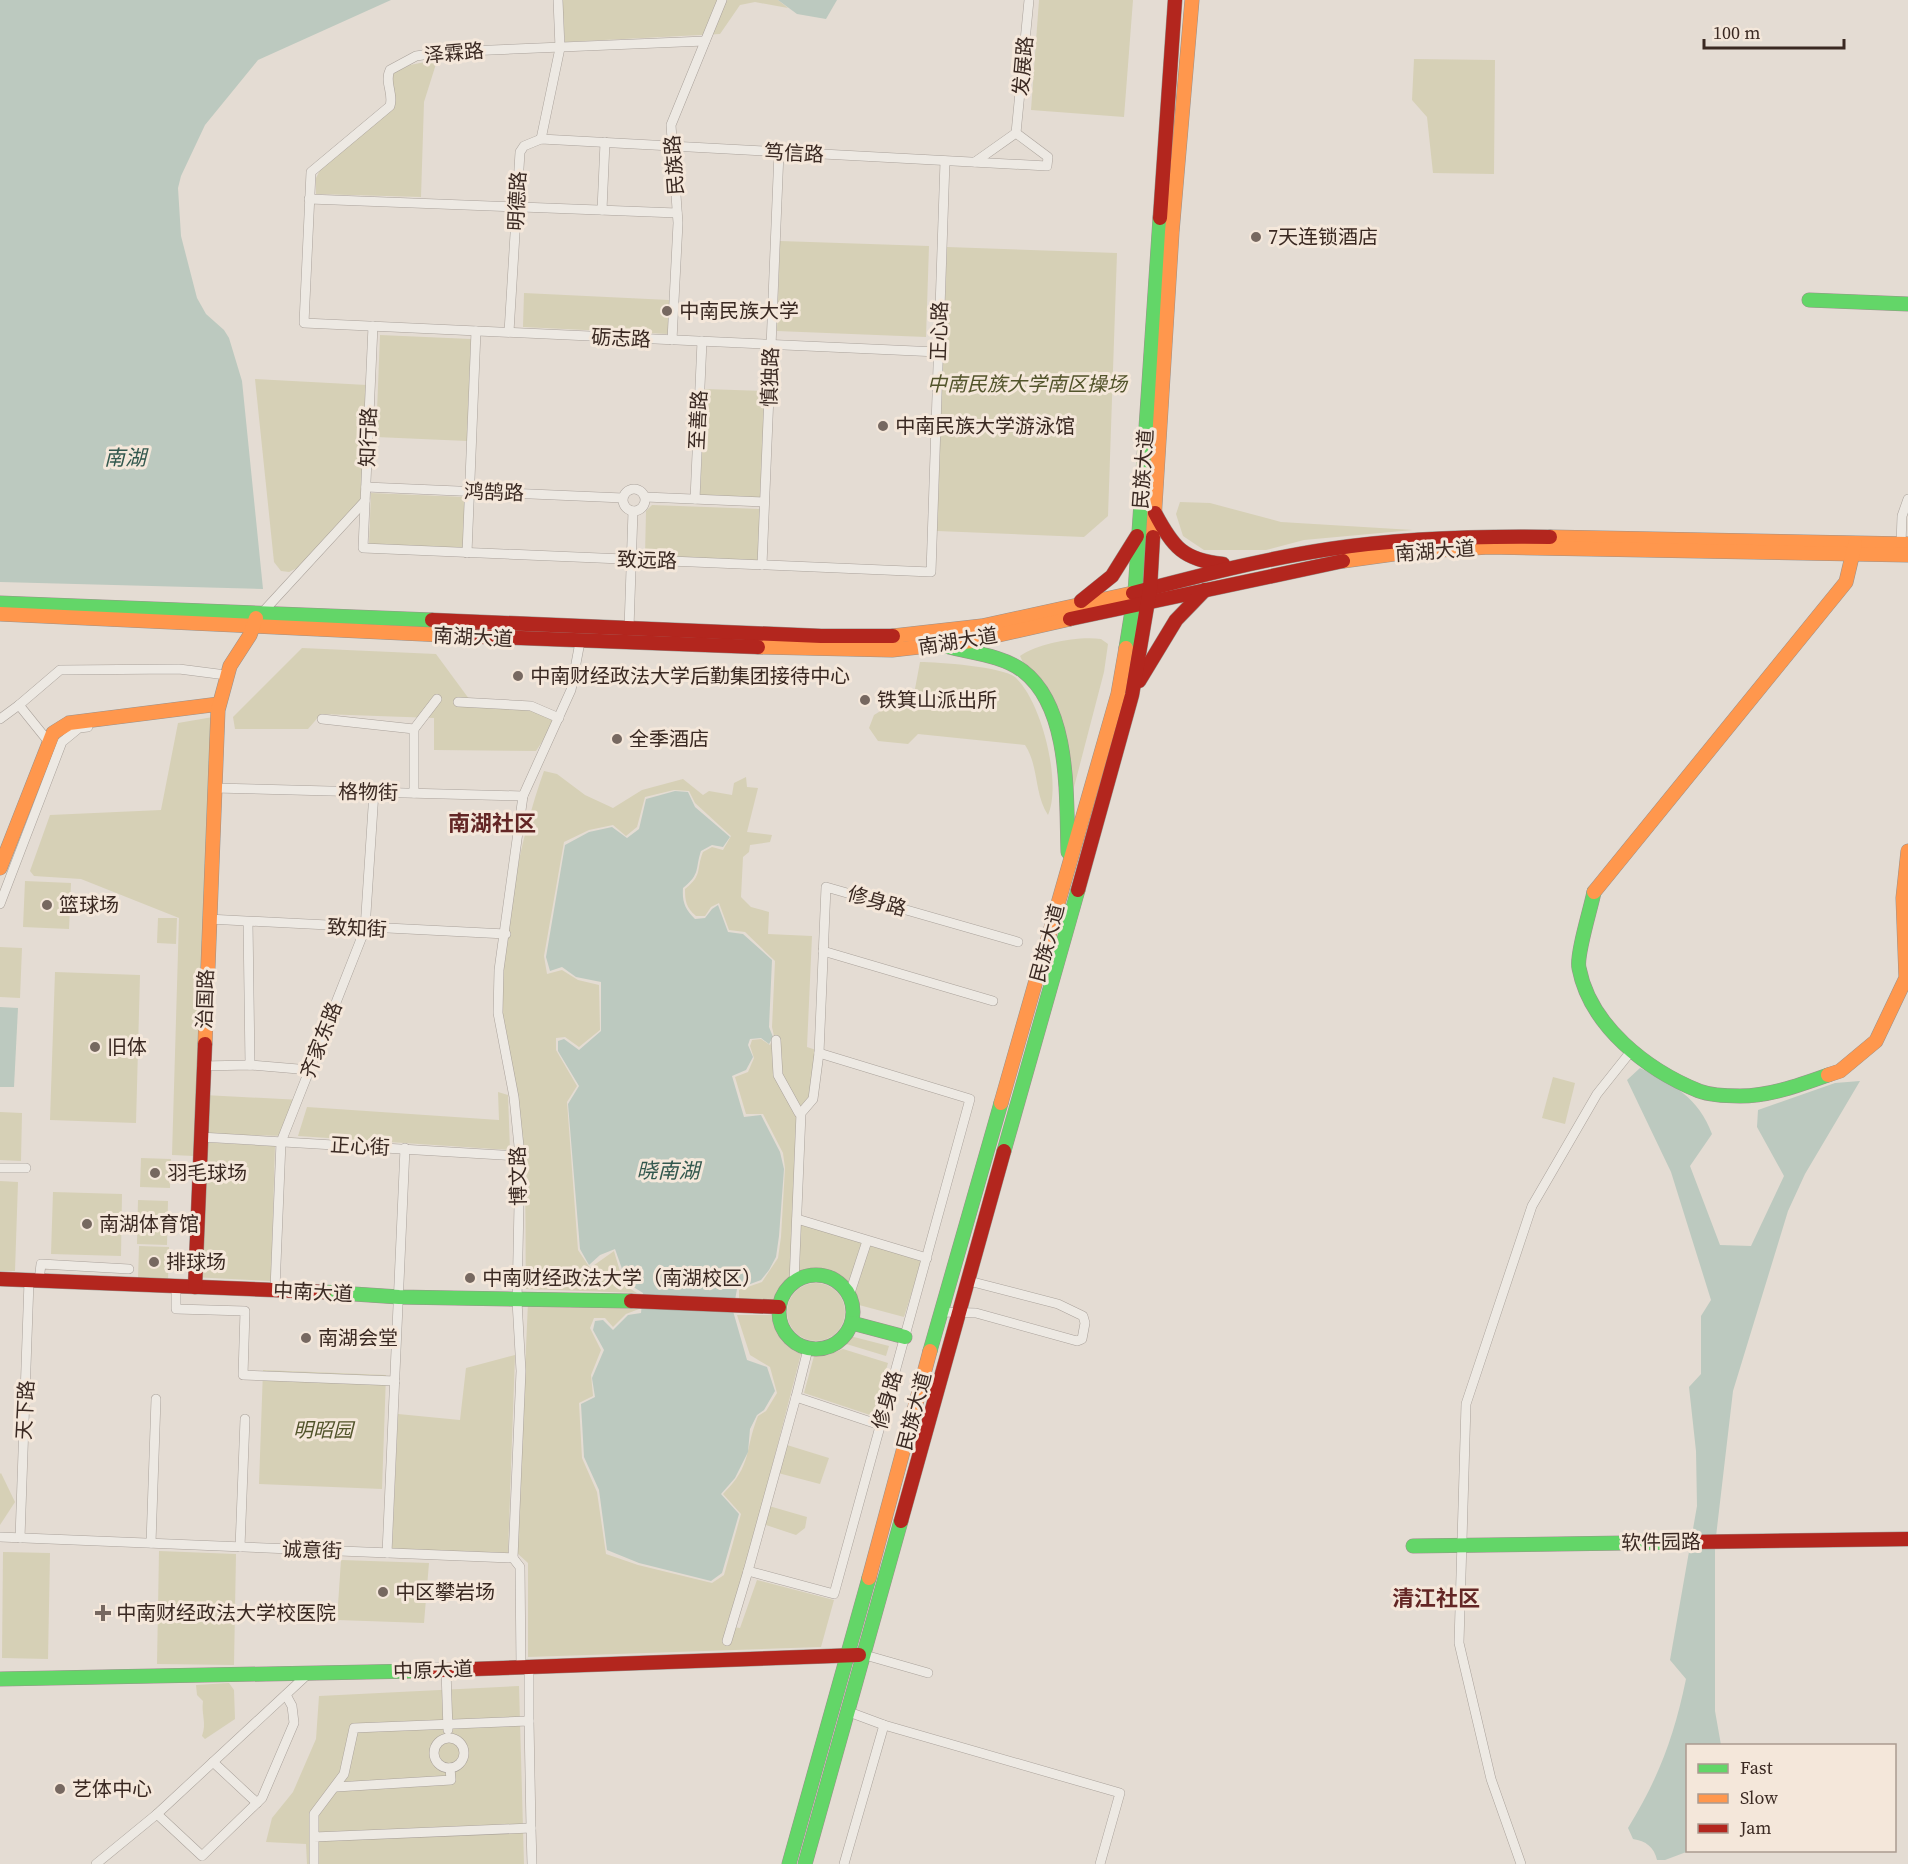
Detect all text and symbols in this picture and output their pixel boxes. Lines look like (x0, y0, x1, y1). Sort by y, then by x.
scale bar (1704, 12, 1844, 50)
text: 100 m (1713, 20, 1760, 45)
street label: 发展路 (1006, 35, 1040, 97)
street label: 泽霖路 (423, 36, 485, 70)
street label: 民族路 (658, 134, 690, 196)
street label: 笃信路 (763, 137, 825, 169)
street label: 明德路 (501, 170, 533, 232)
place label: 7天连锁酒店 (1268, 223, 1378, 251)
marker: 7天连锁酒店 (1249, 230, 1263, 244)
place label: 中南民族大学 (679, 297, 799, 325)
street label: 正心路 (924, 301, 954, 361)
marker: 中南民族大学 (660, 304, 674, 318)
street label: 砺志路 (590, 322, 652, 354)
street label: 慎独路 (755, 347, 785, 407)
park label: 中南民族大学南区操场 (927, 370, 1129, 398)
street label: 至善路 (682, 389, 714, 451)
street label: 知行路 (353, 407, 383, 467)
place label: 中南民族大学游泳馆 (895, 412, 1075, 440)
marker: 中南民族大学游泳馆 (876, 419, 890, 433)
street label: 民族大道 (1126, 428, 1160, 510)
water label: 南湖 (104, 443, 149, 472)
street label: 鸿鹄路 (464, 477, 524, 507)
street label: 南湖大道 (1394, 534, 1476, 568)
street label: 致远路 (617, 545, 677, 575)
street label: 南湖大道 (432, 621, 514, 653)
street label: 南湖大道 (916, 621, 1000, 661)
place label: 中南财经政法大学后勤集团接待中心 (530, 662, 850, 690)
marker: 中南财经政法大学后勤集团接待中心 (511, 669, 525, 683)
place label: 铁箕山派出所 (877, 686, 997, 714)
marker: 铁箕山派出所 (858, 693, 872, 707)
place label: 全季酒店 (629, 725, 709, 753)
marker: 全季酒店 (610, 732, 624, 746)
street label: 格物街 (338, 777, 398, 807)
district label: 南湖社区 (448, 808, 536, 838)
street label: 修身路 (844, 879, 910, 923)
place label: 篮球场 (59, 891, 119, 919)
marker: 篮球场 (40, 898, 54, 912)
street label: 民族大道 (1023, 901, 1071, 985)
street label: 致知街 (326, 912, 388, 944)
street label: 治国路 (190, 969, 220, 1029)
street label: 齐家东路 (294, 998, 348, 1082)
place label: 旧体 (107, 1033, 147, 1061)
marker: 旧体 (88, 1040, 102, 1054)
street label: 正心街 (329, 1130, 391, 1162)
street label: 博文路 (503, 1146, 533, 1206)
water label: 晓南湖 (637, 1156, 702, 1185)
place label: 羽毛球场 (167, 1159, 247, 1187)
marker: 羽毛球场 (148, 1166, 162, 1180)
place label: 南湖体育馆 (99, 1210, 199, 1238)
marker: 南湖体育馆 (80, 1217, 94, 1231)
place label: 排球场 (166, 1248, 226, 1276)
marker: 排球场 (147, 1255, 161, 1269)
place label: 中南财经政法大学（南湖校区） (482, 1264, 762, 1292)
marker: 中南财经政法大学（南湖校区） (463, 1271, 477, 1285)
street label: 中南大道 (272, 1276, 354, 1308)
place label: 南湖会堂 (318, 1324, 398, 1352)
marker: 南湖会堂 (299, 1331, 313, 1345)
street label: 修身路 (865, 1367, 909, 1433)
street label: 民族大道 (890, 1369, 938, 1453)
street label: 天下路 (9, 1379, 41, 1441)
park label: 明昭园 (293, 1416, 356, 1444)
street label: 软件园路 (1621, 1527, 1701, 1557)
street label: 诚意街 (282, 1535, 342, 1565)
place label: 中区攀岩场 (395, 1578, 495, 1606)
district label: 清江社区 (1392, 1583, 1480, 1613)
marker: 中区攀岩场 (376, 1585, 390, 1599)
place label: 中南财经政法大学校医院 (116, 1599, 336, 1627)
marker: 中南财经政法大学校医院 (94, 1604, 112, 1622)
street label: 中原大道 (393, 1655, 473, 1685)
legend (1686, 1744, 1896, 1852)
text: Fast (1740, 1755, 1773, 1780)
place label: 艺体中心 (72, 1775, 152, 1803)
marker: 艺体中心 (53, 1782, 67, 1796)
text: Slow (1740, 1785, 1778, 1810)
text: Jam (1739, 1815, 1772, 1840)

